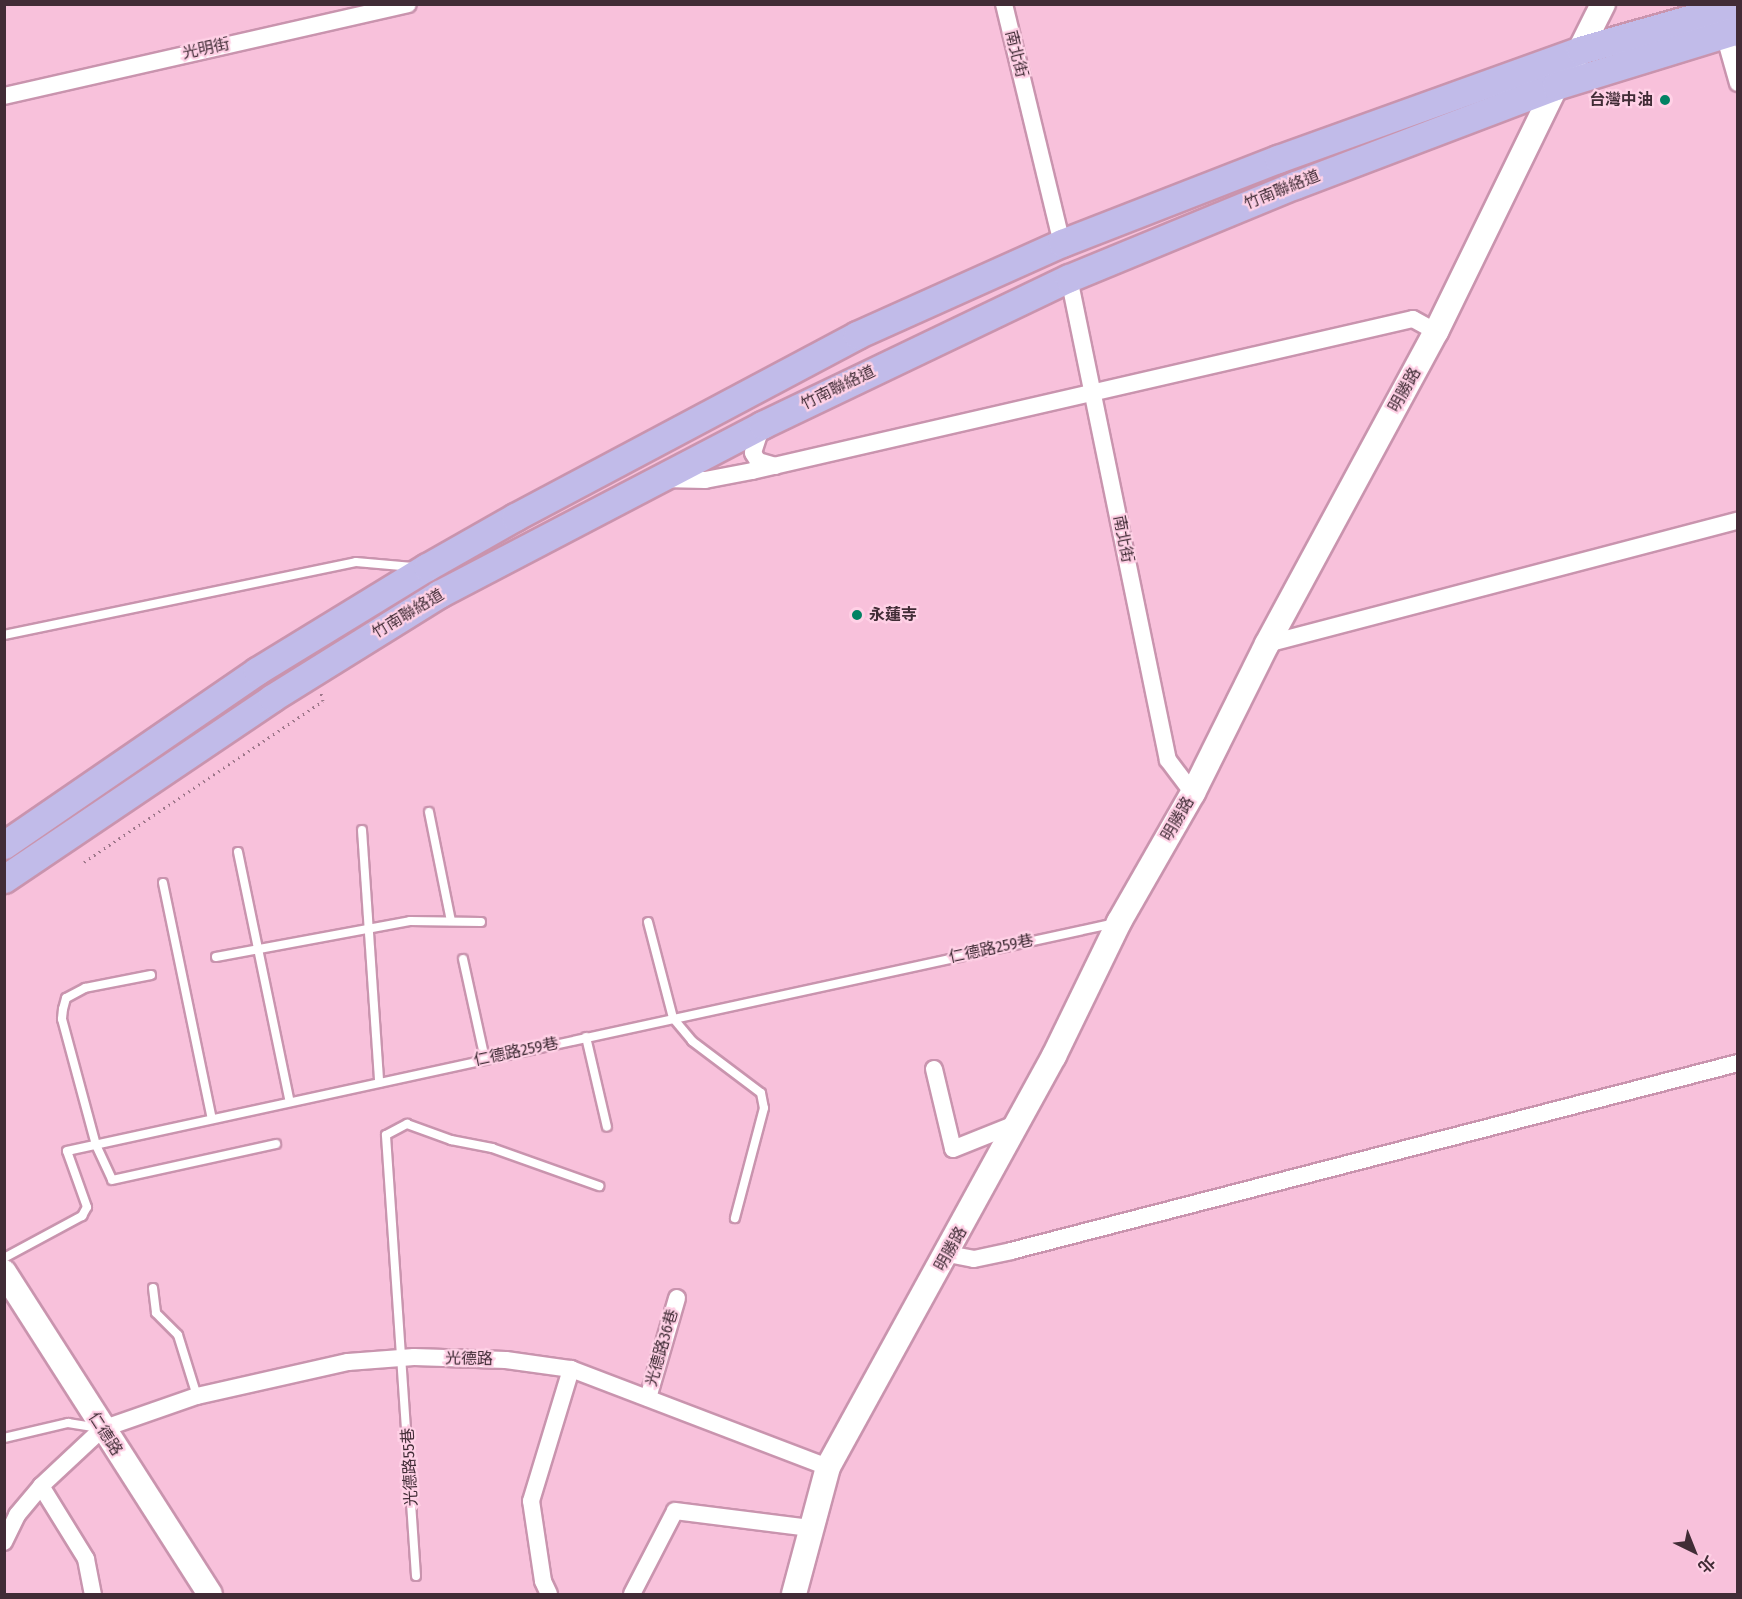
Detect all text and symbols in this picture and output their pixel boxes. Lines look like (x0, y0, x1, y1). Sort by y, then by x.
street label: 南北街 (1001, 28, 1031, 80)
street label: 光明街 (181, 35, 231, 63)
place label: 台灣中油 (1589, 90, 1653, 110)
marker: 台灣中油 (1658, 93, 1672, 107)
street label: 竹南聯絡道 (1241, 166, 1323, 214)
street label: 竹南聯絡道 (798, 362, 878, 414)
street label: 明勝路 (1385, 364, 1425, 416)
street label: 南北街 (1109, 514, 1137, 564)
street label: 竹南聯絡道 (369, 585, 447, 643)
place label: 永蓮寺 (869, 605, 917, 625)
marker: 永蓮寺 (850, 608, 864, 622)
street label: 明勝路 (1158, 793, 1198, 845)
street label: 仁德路259巷 (947, 931, 1035, 967)
street label: 仁德路259巷 (472, 1034, 560, 1070)
street label: 明勝路 (931, 1223, 971, 1275)
street label: 光德路36巷 (642, 1307, 682, 1389)
street label: 光德路 (445, 1349, 493, 1369)
street label: 仁德路 (84, 1409, 126, 1459)
street label: 光德路55巷 (398, 1427, 422, 1507)
north arrow (1664, 1521, 1724, 1581)
text: 北 (1694, 1552, 1719, 1577)

